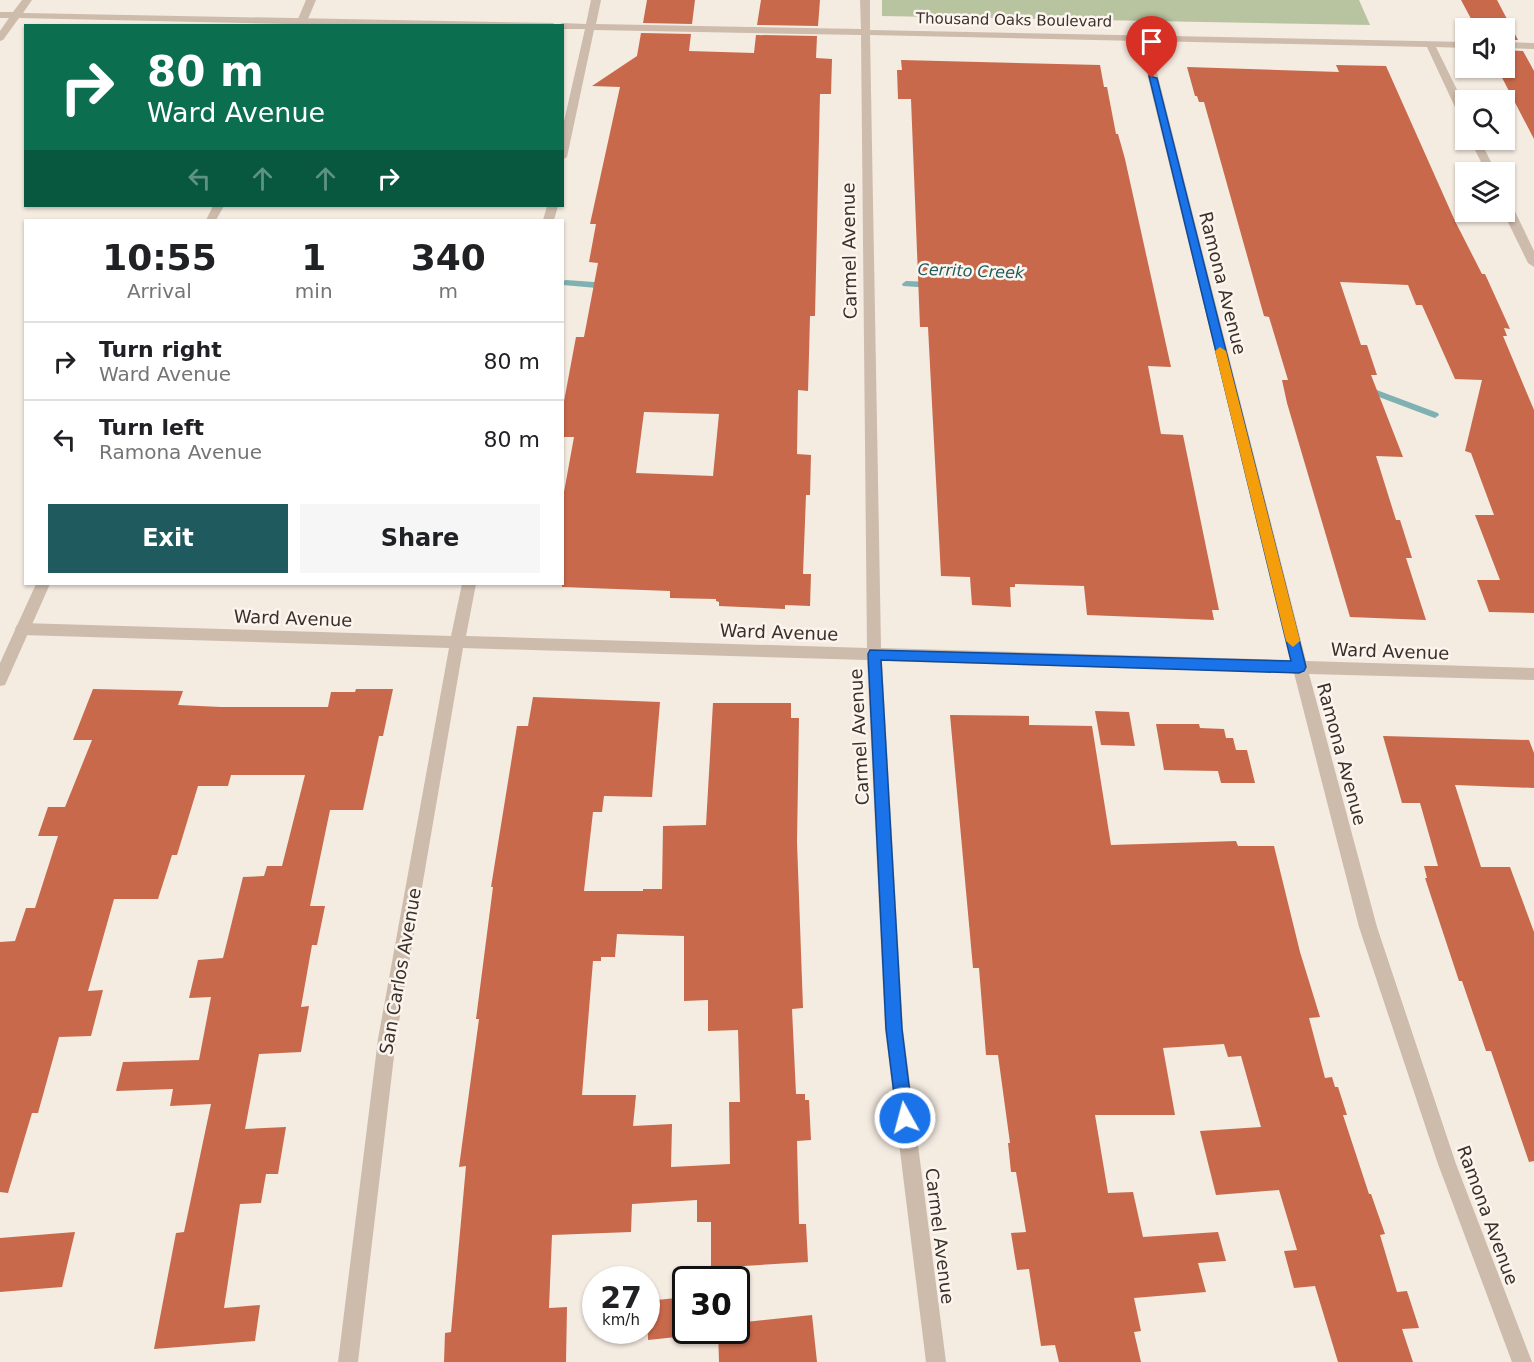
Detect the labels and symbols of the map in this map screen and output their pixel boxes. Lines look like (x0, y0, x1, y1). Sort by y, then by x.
street label: Thousand Oaks Boulevard (915, 9, 1112, 31)
pin (1126, 16, 1177, 78)
street label: Carmel Avenue (837, 182, 861, 320)
street label: Ramona Avenue (1195, 209, 1251, 357)
water label: Cerrito Creek (917, 260, 1025, 282)
street label: Ward Avenue (233, 605, 353, 631)
street label: Ward Avenue (719, 619, 839, 645)
street label: Ward Avenue (1330, 638, 1450, 664)
street label: Carmel Avenue (845, 668, 873, 806)
street label: Ramona Avenue (1313, 680, 1371, 828)
street label: San Carlos Avenue (375, 886, 425, 1056)
position arrow (873, 1086, 937, 1150)
street label: Ramona Avenue (1453, 1142, 1523, 1288)
street label: Carmel Avenue (921, 1167, 959, 1305)
speed limit sign: 30 (672, 1266, 750, 1344)

